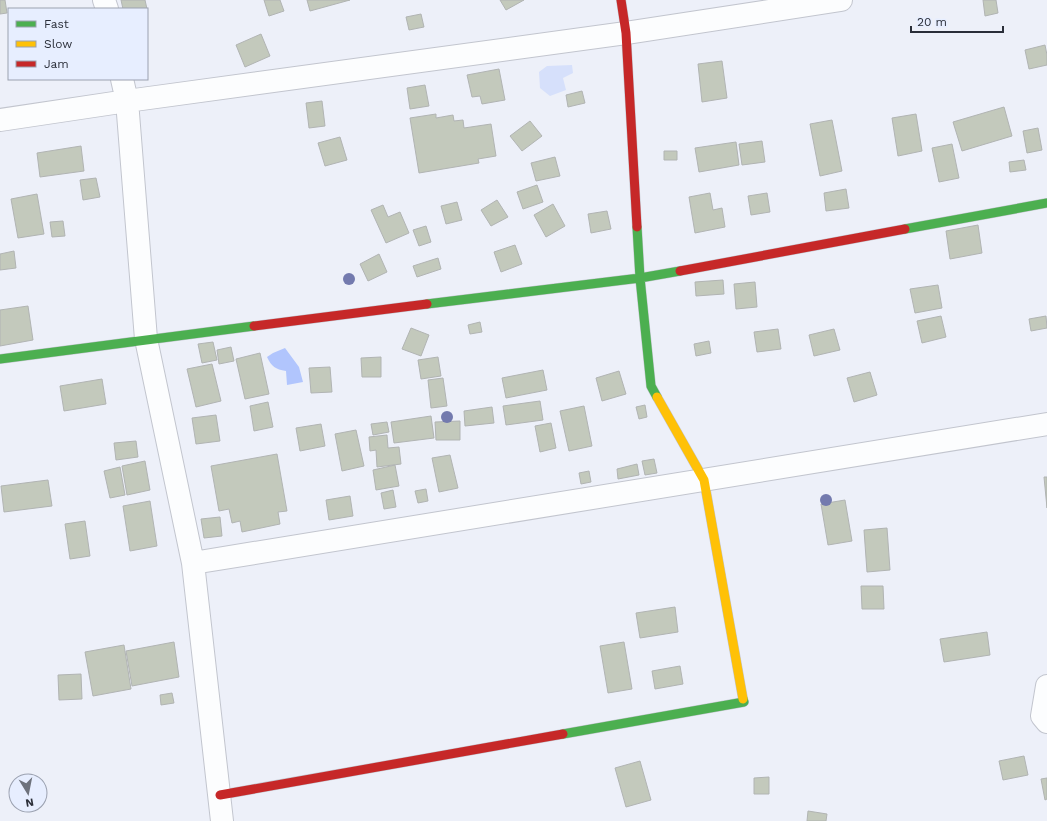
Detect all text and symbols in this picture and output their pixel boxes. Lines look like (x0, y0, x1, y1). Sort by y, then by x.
legend (8, 8, 148, 80)
scale bar (911, 8, 1003, 34)
text: 20 m (917, 15, 947, 29)
text: Fast (44, 17, 69, 31)
text: Slow (44, 37, 72, 51)
text: Jam (44, 57, 69, 71)
north arrow (8, 773, 48, 813)
text: N (25, 795, 35, 809)

